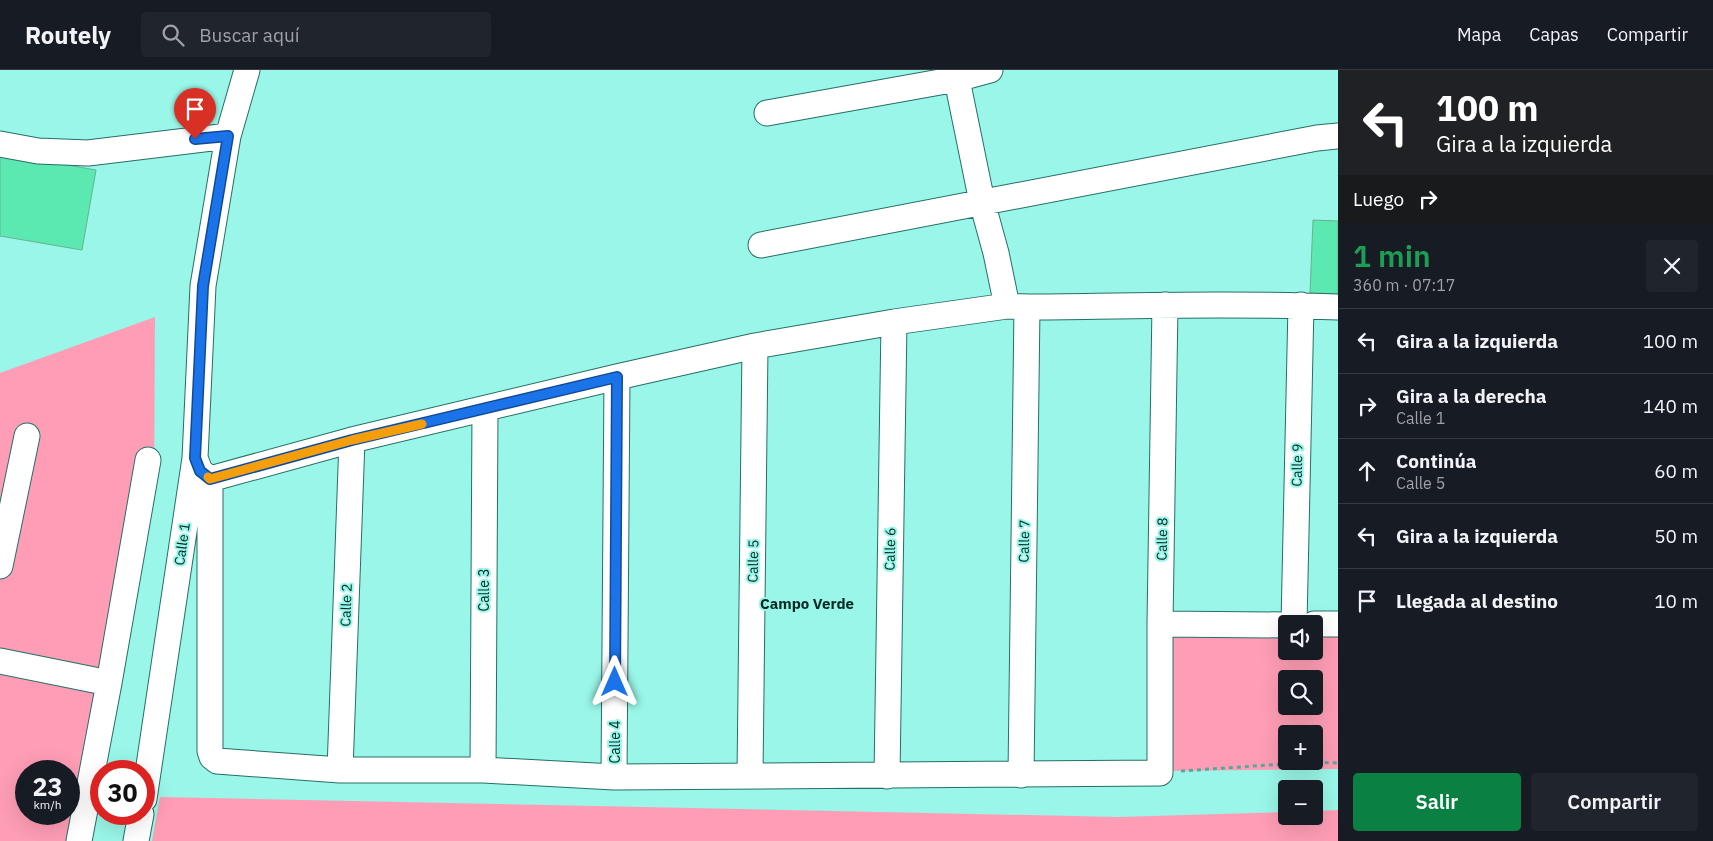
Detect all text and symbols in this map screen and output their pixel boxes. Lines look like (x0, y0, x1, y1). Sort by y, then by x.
search box (141, 12, 491, 57)
text: Routely (25, 19, 111, 51)
icon: search (159, 21, 187, 49)
text: Buscar aquí (199, 23, 300, 47)
text: Mapa (1457, 23, 1501, 46)
text: Capas (1529, 23, 1579, 46)
text: Compartir (1607, 23, 1688, 46)
text: 100 m (1436, 85, 1539, 131)
pin (174, 88, 216, 139)
icon: left (1353, 90, 1418, 155)
icon: arrive (181, 95, 209, 123)
text: Gira a la izquierda (1436, 129, 1612, 158)
icon: right (1414, 185, 1442, 213)
text: Luego (1353, 187, 1404, 211)
text: 1 min (1353, 236, 1431, 275)
button: close (1646, 240, 1698, 292)
text: 360 m · 07:17 (1353, 275, 1455, 295)
icon: left (1353, 327, 1381, 355)
text: Gira a la izquierda (1396, 329, 1558, 353)
text: 100 m (1643, 329, 1698, 353)
text: Gira a la derecha (1396, 384, 1547, 408)
icon: right (1353, 392, 1381, 420)
text: 140 m (1643, 394, 1698, 418)
text: Calle 1 (1396, 408, 1445, 428)
street label: Calle 9 (1288, 443, 1306, 487)
text: Continúa (1396, 449, 1477, 473)
icon: ahead (1353, 457, 1381, 485)
text: 60 m (1654, 459, 1698, 483)
text: Calle 5 (1396, 473, 1445, 493)
street label: Calle 8 (1153, 517, 1171, 561)
street label: Calle 7 (1015, 519, 1033, 563)
street label: Calle 1 (170, 521, 194, 567)
icon: left (1353, 522, 1381, 550)
text: Gira a la izquierda (1396, 524, 1558, 548)
text: 50 m (1654, 524, 1698, 548)
street label: Calle 6 (881, 527, 899, 571)
street label: Calle 5 (744, 539, 762, 583)
street label: Calle 3 (475, 568, 493, 612)
street label: Calle 2 (336, 583, 356, 627)
icon: arrive (1353, 587, 1381, 615)
text: Llegada al destino (1396, 589, 1558, 613)
text: 10 m (1654, 589, 1698, 613)
district label: Campo Verde (760, 594, 854, 613)
map controls (1278, 615, 1323, 825)
button: sound (1278, 615, 1323, 660)
position arrow (588, 655, 640, 707)
button: search (1278, 670, 1323, 715)
street label: Calle 4 (606, 720, 624, 764)
button: + (1278, 725, 1323, 770)
speed limit sign: 30 (90, 760, 155, 825)
text: 23 (32, 770, 63, 803)
button: Salir (1353, 773, 1521, 831)
button: Compartir (1531, 773, 1698, 831)
button: − (1278, 780, 1323, 825)
text: km/h (33, 797, 62, 812)

